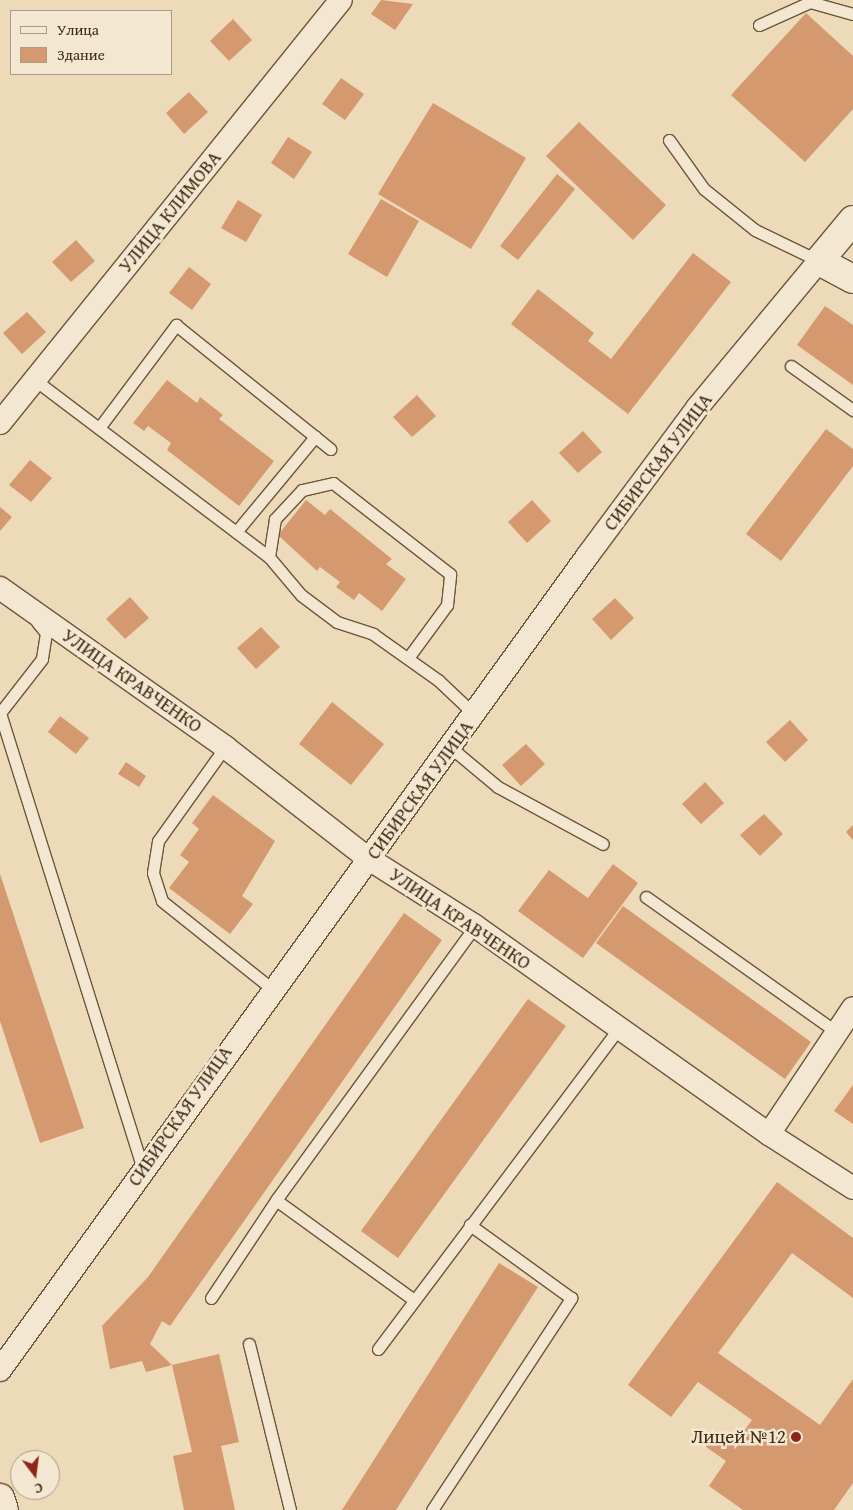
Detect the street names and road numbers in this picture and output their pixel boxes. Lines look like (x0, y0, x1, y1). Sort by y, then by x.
street label: УЛИЦА КЛИМОВА (114, 147, 226, 277)
street label: СИБИРСКАЯ УЛИЦА (599, 389, 717, 535)
street label: УЛИЦА КРАВЧЕНКО (58, 624, 206, 738)
street label: СИБИРСКАЯ УЛИЦА (362, 716, 478, 864)
street label: УЛИЦА КРАВЧЕНКО (385, 863, 535, 975)
street label: СИБИРСКАЯ УЛИЦА (123, 1041, 237, 1191)

